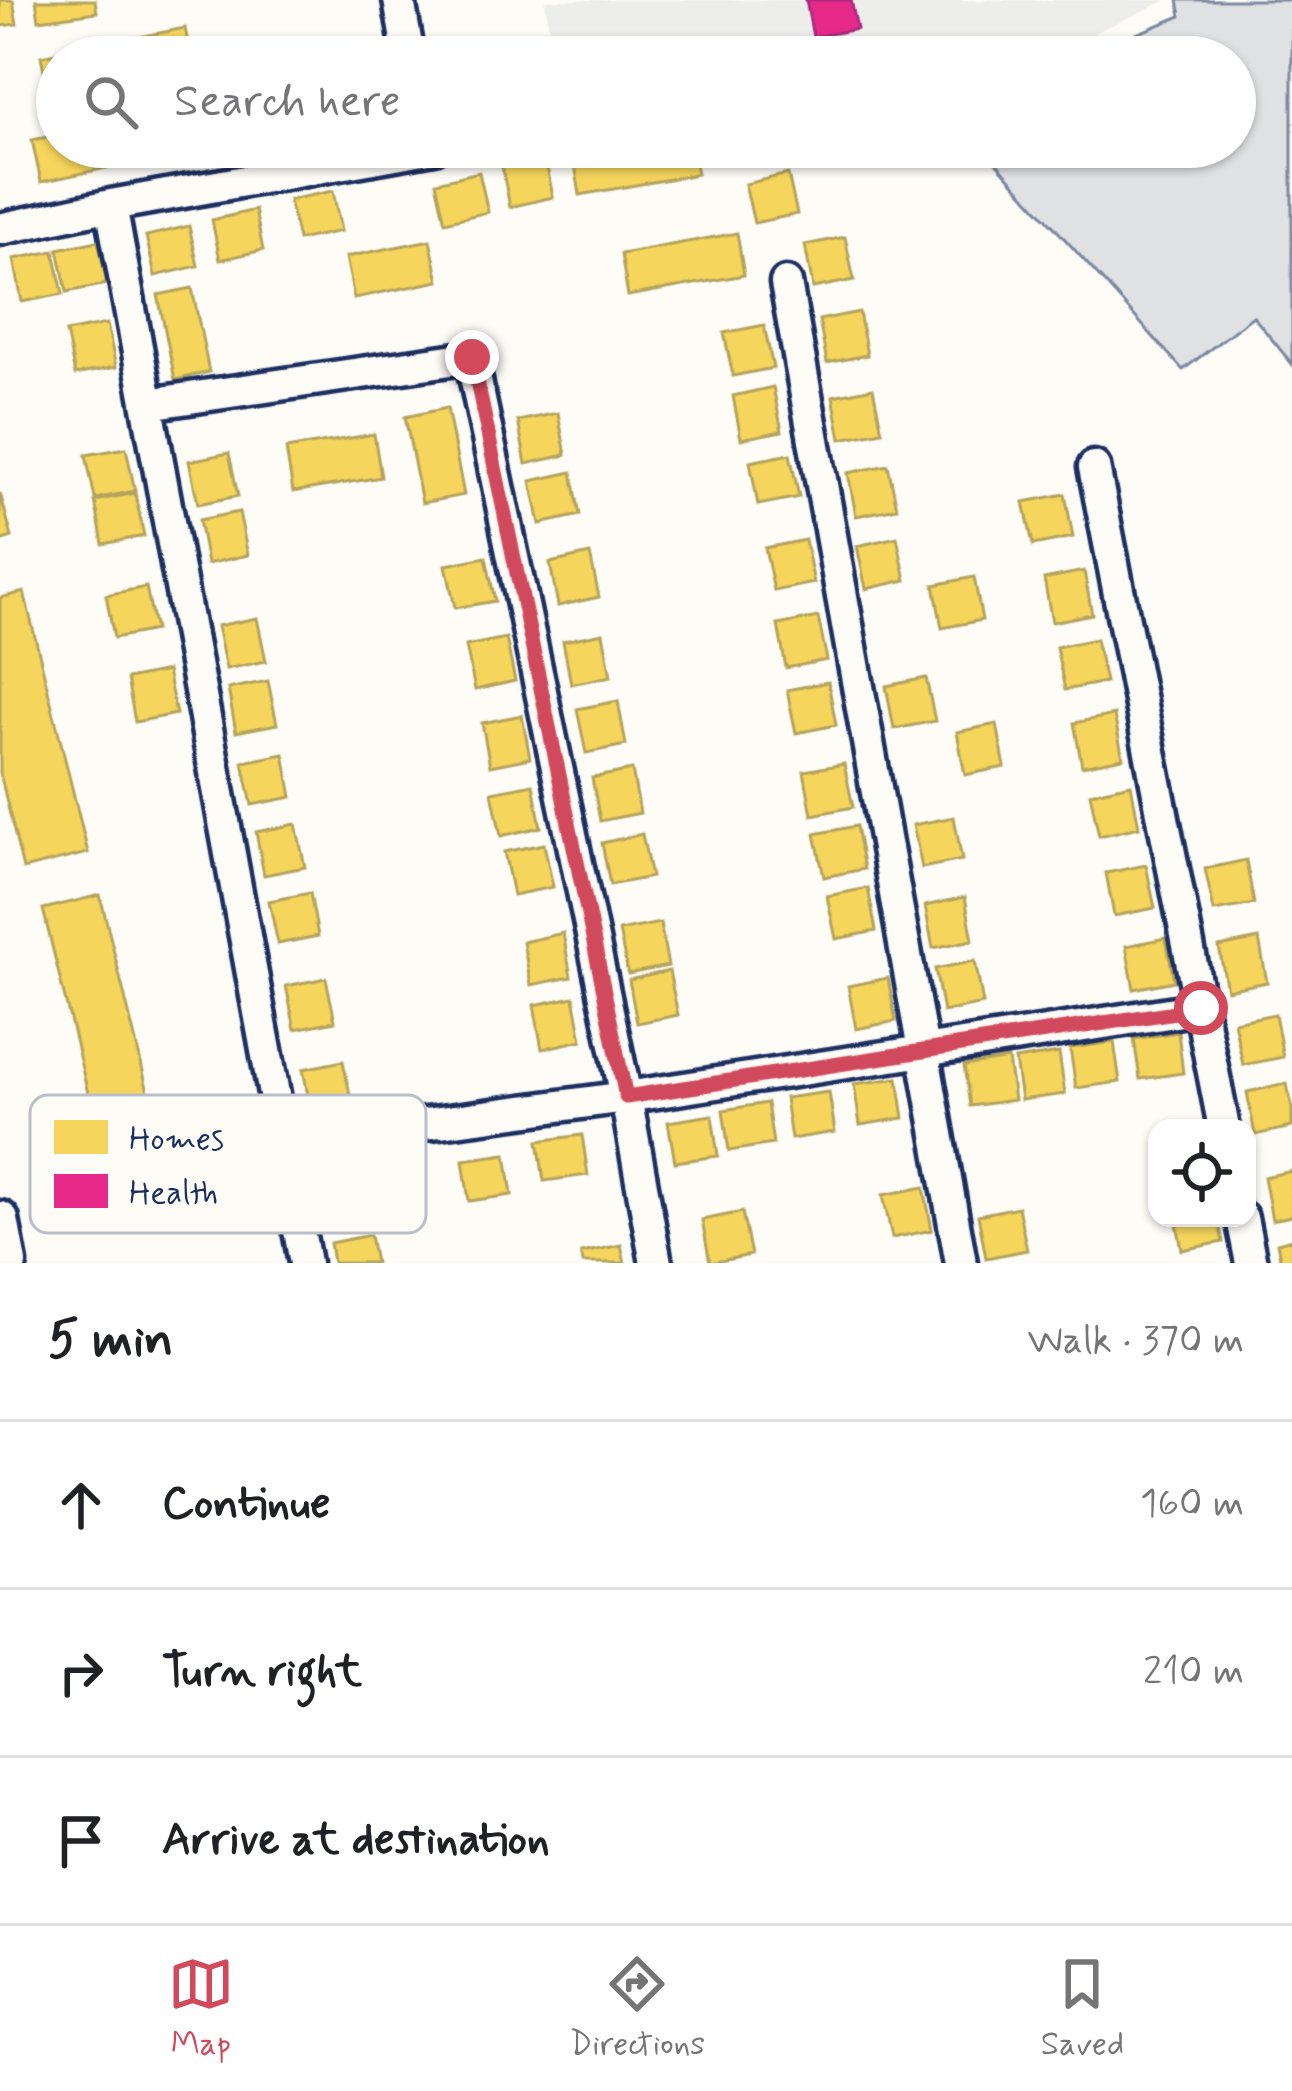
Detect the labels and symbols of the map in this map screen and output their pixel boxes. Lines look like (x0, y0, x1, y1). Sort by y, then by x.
route end (445, 330, 499, 384)
route start (1174, 981, 1228, 1035)
legend (30, 1095, 426, 1233)
text: Homes (129, 1118, 224, 1162)
text: Health (129, 1172, 218, 1216)

